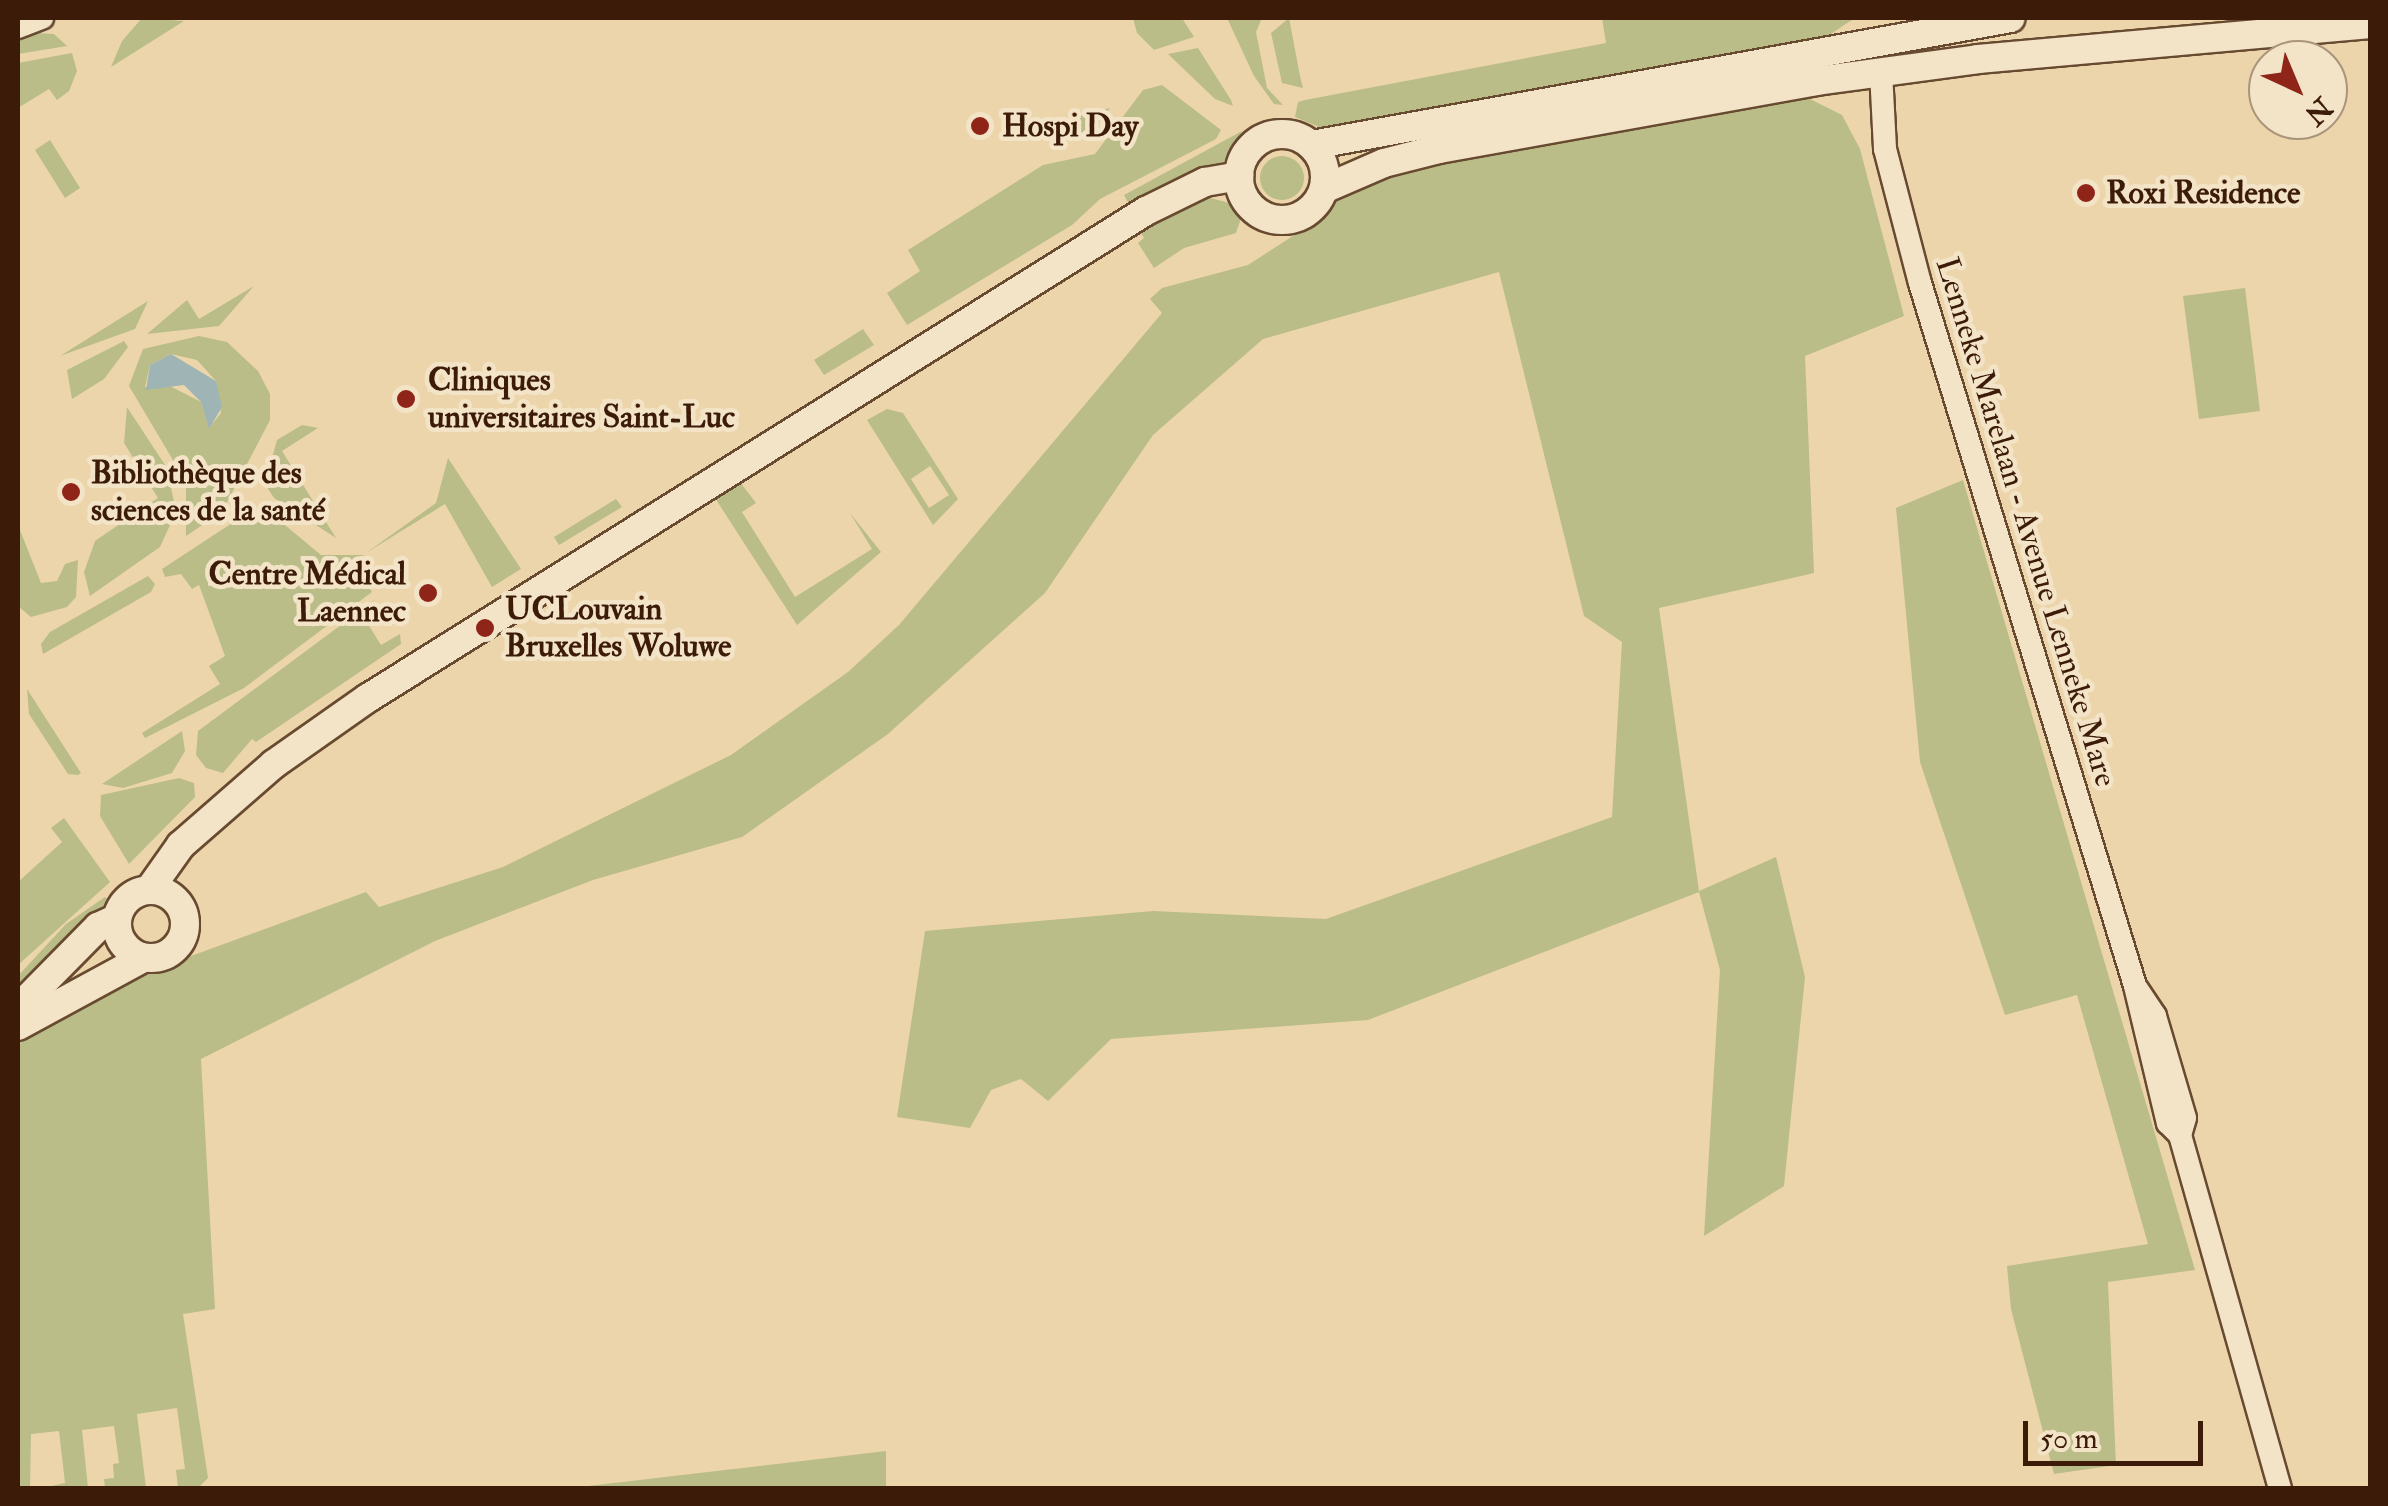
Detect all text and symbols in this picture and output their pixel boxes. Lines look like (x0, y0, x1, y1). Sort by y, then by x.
north arrow (2248, 40, 2348, 140)
text: N (2297, 89, 2339, 132)
place label: Hospi Day (1002, 107, 1138, 145)
marker: Hospi Day (967, 113, 993, 139)
place label: Roxi Residence (2106, 174, 2300, 212)
marker: Roxi Residence (2075, 182, 2097, 204)
street label: Lenneke Marelaan - Avenue Lenneke Mare (1927, 253, 2125, 791)
place label: Cliniques universitaires Saint-Luc (428, 362, 735, 437)
marker: Cliniques universitaires Saint-Luc (393, 386, 419, 412)
place label: Bibliothèque des sciences de la santé (91, 455, 325, 530)
marker: Bibliothèque des sciences de la santé (60, 481, 82, 503)
place label: Centre Médical Laennec (208, 556, 406, 631)
marker: Centre Médical Laennec (415, 580, 441, 606)
place label: UCLouvain Bruxelles Woluwe (505, 591, 731, 666)
marker: UCLouvain Bruxelles Woluwe (474, 617, 496, 639)
scale bar (2028, 1401, 2208, 1463)
text: 50 m (2040, 1420, 2098, 1457)

